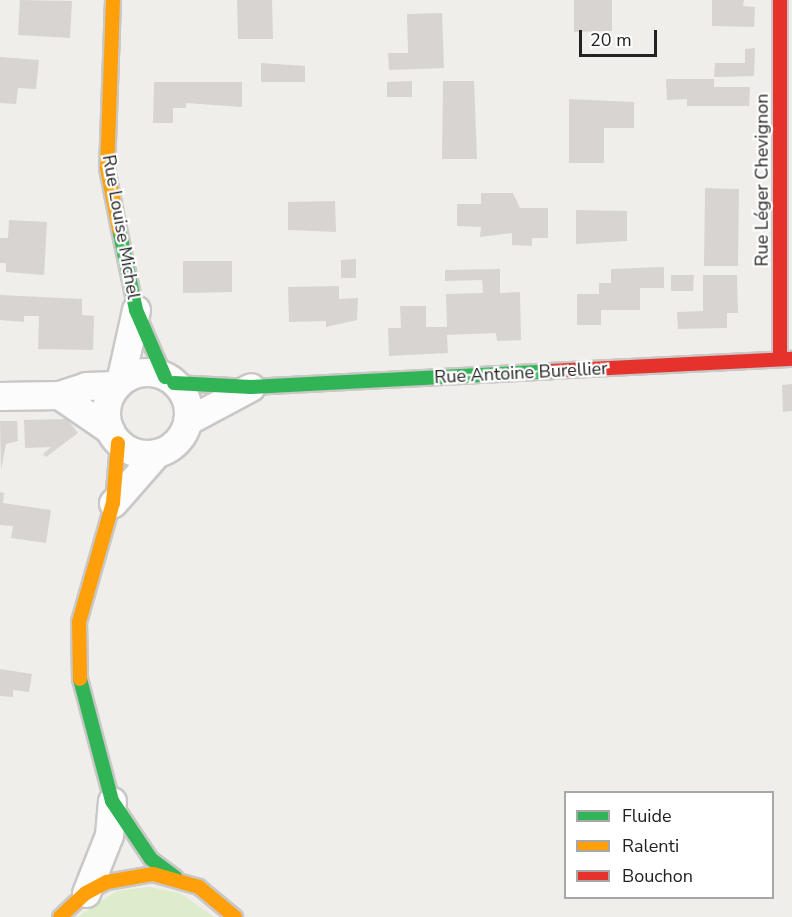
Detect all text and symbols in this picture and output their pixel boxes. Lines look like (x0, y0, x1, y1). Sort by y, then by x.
scale bar (582, 18, 660, 56)
text: 20 m (590, 28, 632, 52)
street label: Rue Léger Chevignon (751, 93, 773, 267)
street label: Rue Louise Michel (98, 153, 144, 301)
street label: Rue Antoine Burellier (434, 358, 608, 388)
legend (564, 791, 774, 899)
text: Fluide (622, 804, 672, 828)
text: Ralenti (622, 834, 679, 858)
text: Bouchon (622, 864, 693, 888)

